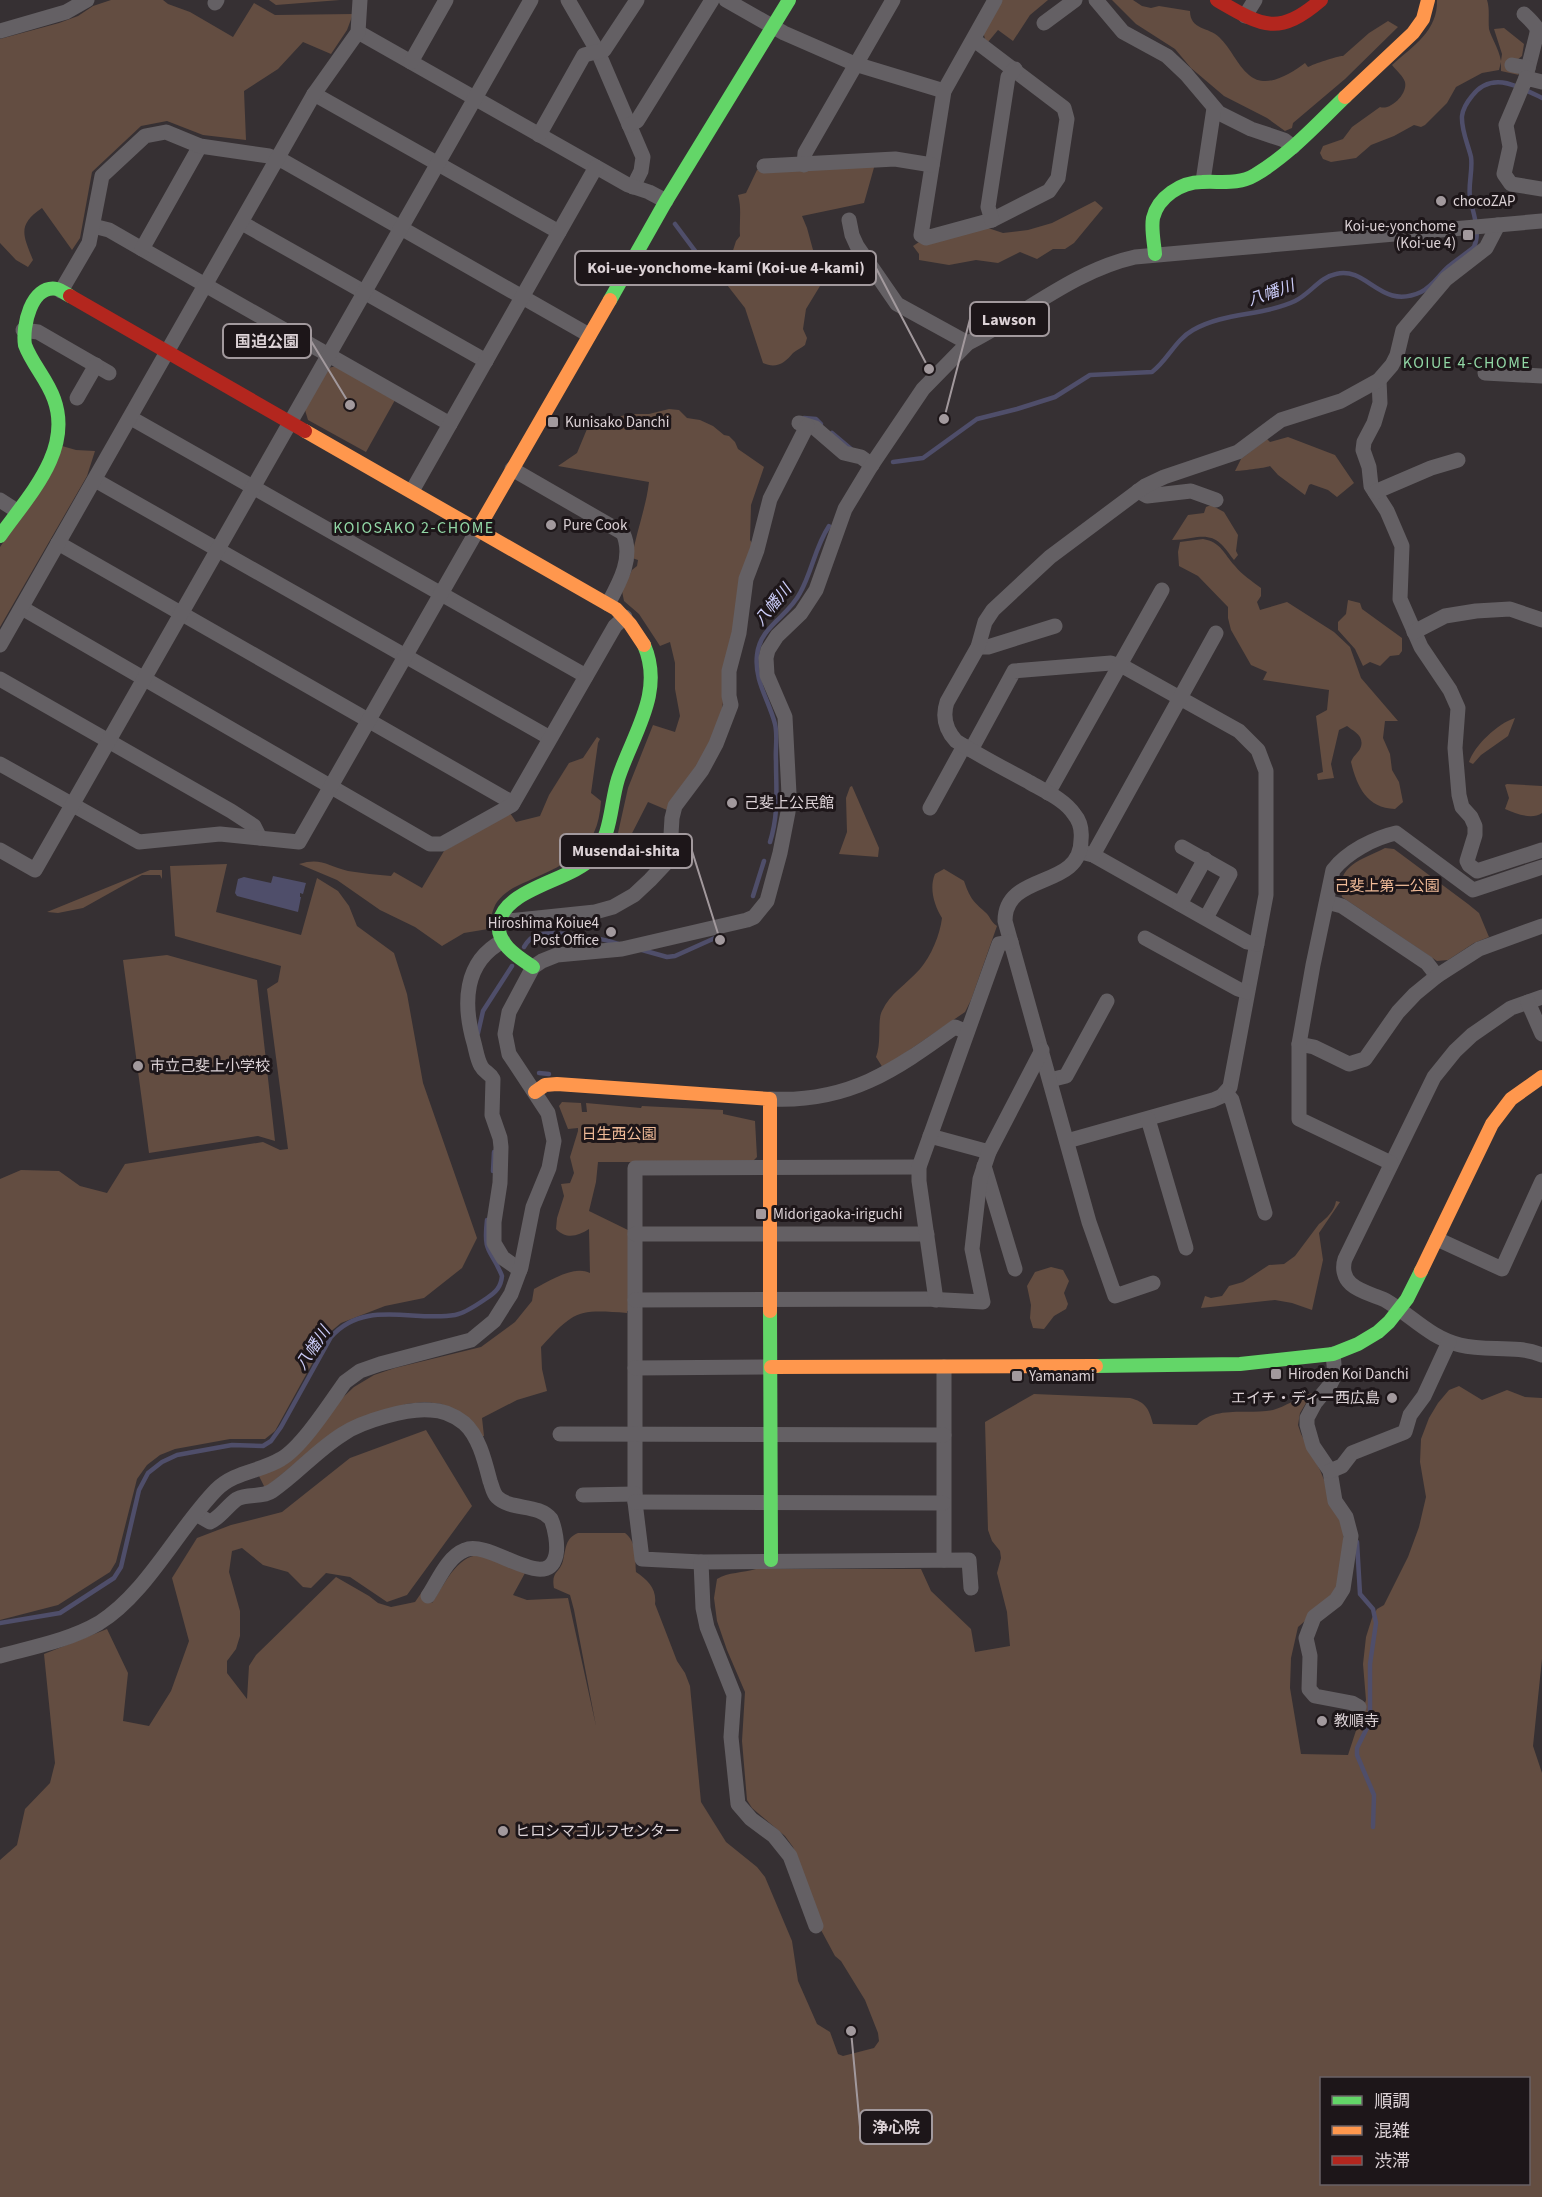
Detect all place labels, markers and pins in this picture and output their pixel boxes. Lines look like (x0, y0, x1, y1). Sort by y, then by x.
place label: chocoZAP (1453, 191, 1515, 212)
marker: chocoZAP (1434, 194, 1448, 208)
place label: Koi-ue-yonchome (Koi-ue 4) (1344, 216, 1456, 254)
marker: Koi-ue-yonchome (Koi-ue 4) (1461, 228, 1475, 242)
callout: Koi-ue-yonchome-kami (Koi-ue 4-kami) (575, 251, 876, 285)
callout: Lawson (970, 302, 1049, 336)
callout: 国迫公園 (223, 324, 311, 358)
place label: Kunisako Danchi (565, 412, 669, 433)
marker: Kunisako Danchi (546, 415, 560, 429)
place label: Pure Cook (563, 515, 628, 536)
marker: Pure Cook (544, 518, 558, 532)
place label: 己斐上公民館 (744, 793, 834, 814)
marker: 己斐上公民館 (725, 796, 739, 810)
callout: Musendai-shita (560, 834, 692, 868)
place label: Hiroshima Koiue4 Post Office (488, 913, 600, 951)
marker: Hiroshima Koiue4 Post Office (604, 925, 618, 939)
place label: 市立己斐上小学校 (150, 1056, 270, 1077)
marker: 市立己斐上小学校 (131, 1059, 145, 1073)
place label: Midorigaoka-iriguchi (773, 1204, 902, 1225)
marker: Midorigaoka-iriguchi (754, 1207, 768, 1221)
place label: Hiroden Koi Danchi (1288, 1364, 1409, 1385)
place label: Yamanami (1028, 1366, 1095, 1387)
marker: Hiroden Koi Danchi (1269, 1367, 1283, 1381)
marker: Yamanami (1010, 1369, 1024, 1383)
place label: エイチ・ディー西広島 (1231, 1388, 1380, 1409)
marker: エイチ・ディー西広島 (1385, 1391, 1399, 1405)
place label: 教順寺 (1334, 1711, 1379, 1732)
marker: 教順寺 (1315, 1714, 1329, 1728)
place label: ヒロシマゴルフセンター (515, 1821, 680, 1842)
marker: ヒロシマゴルフセンター (496, 1824, 510, 1838)
callout: 浄心院 (860, 2110, 932, 2144)

